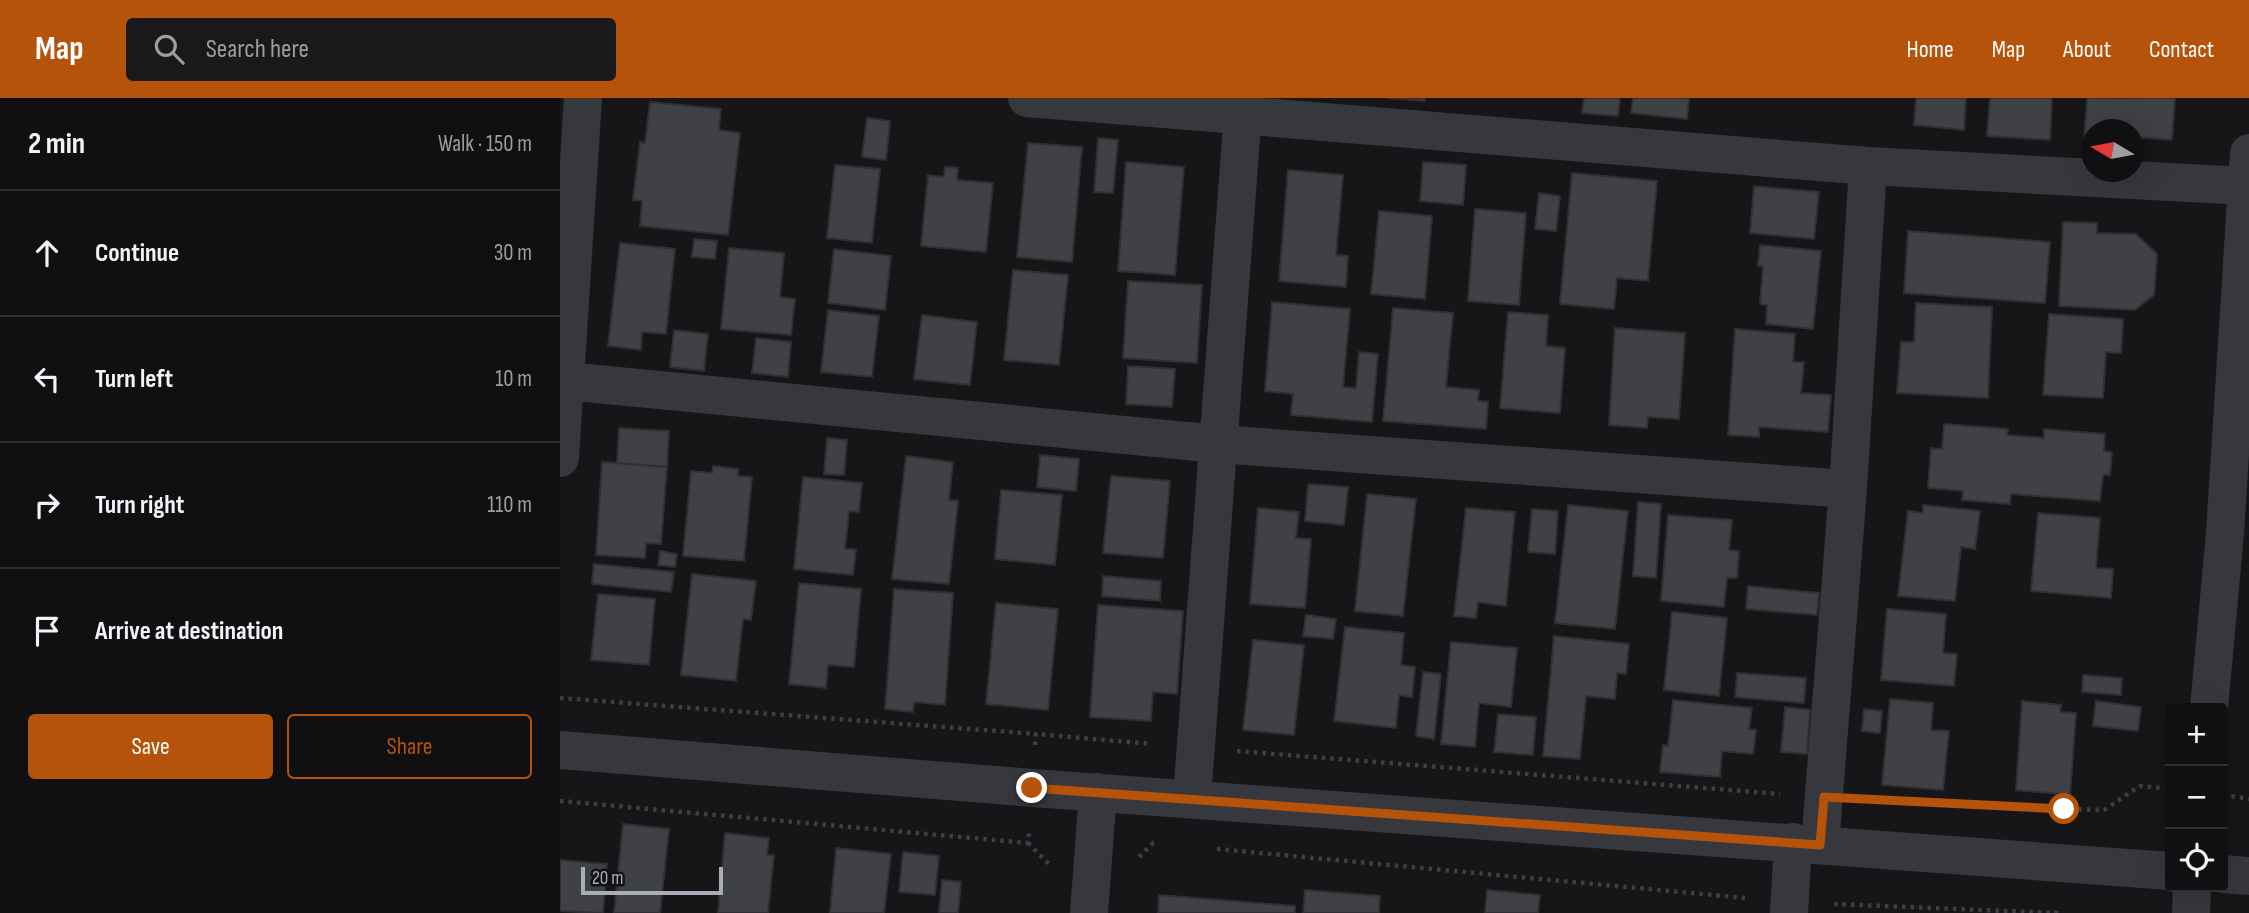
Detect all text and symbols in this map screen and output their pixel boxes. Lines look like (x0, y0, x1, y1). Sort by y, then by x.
search box (126, 18, 616, 81)
text: Map (35, 29, 84, 69)
icon: search (150, 30, 188, 68)
text: Search here (206, 34, 309, 65)
text: Home (1906, 35, 1954, 64)
text: Map (1992, 35, 2025, 64)
text: About (2063, 35, 2111, 64)
text: Contact (2149, 35, 2214, 64)
north arrow (2081, 119, 2144, 182)
text: 2 min (28, 126, 85, 162)
text: Walk · 150 m (438, 130, 532, 158)
icon: ahead (28, 234, 66, 272)
text: Continue (95, 238, 179, 269)
text: 30 m (494, 239, 532, 267)
icon: left (28, 360, 66, 398)
text: Turn left (95, 364, 173, 395)
text: 10 m (495, 365, 532, 393)
icon: right (28, 486, 66, 524)
text: Turn right (95, 490, 184, 521)
text: 110 m (487, 491, 532, 519)
icon: arrive (28, 612, 66, 650)
text: Arrive at destination (95, 616, 283, 647)
map controls (2165, 703, 2228, 892)
button: + (2165, 703, 2228, 766)
button: Save (28, 714, 273, 779)
button: Share (287, 714, 532, 779)
button: − (2165, 766, 2228, 829)
route end (1016, 772, 1047, 803)
route start (2048, 793, 2079, 824)
button: locate (2165, 829, 2228, 892)
scale bar (581, 864, 723, 896)
text: 20 m (592, 867, 624, 890)

